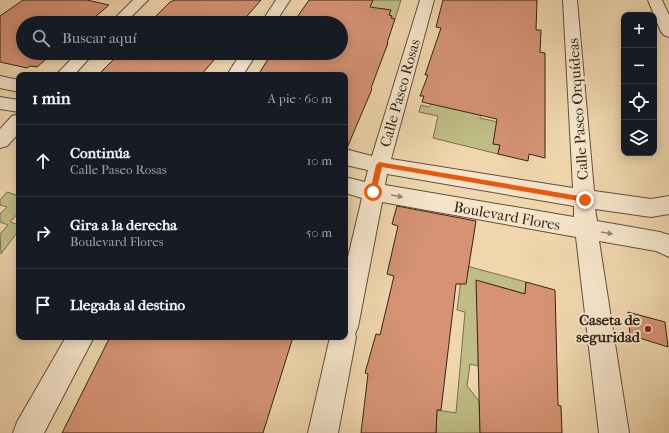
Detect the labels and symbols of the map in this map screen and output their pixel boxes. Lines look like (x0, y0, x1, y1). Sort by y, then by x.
street label: Calle Paseo Rosas (376, 36, 424, 149)
street label: Calle Paseo Orquídeas (564, 37, 592, 181)
route start (364, 183, 382, 201)
route end (576, 191, 594, 209)
one-way arrow (391, 193, 403, 199)
street label: Boulevard Flores (452, 198, 562, 234)
one-way arrow (601, 230, 614, 236)
place label: Caseta de seguridad (576, 311, 641, 346)
marker: Caseta de seguridad (643, 324, 653, 334)

